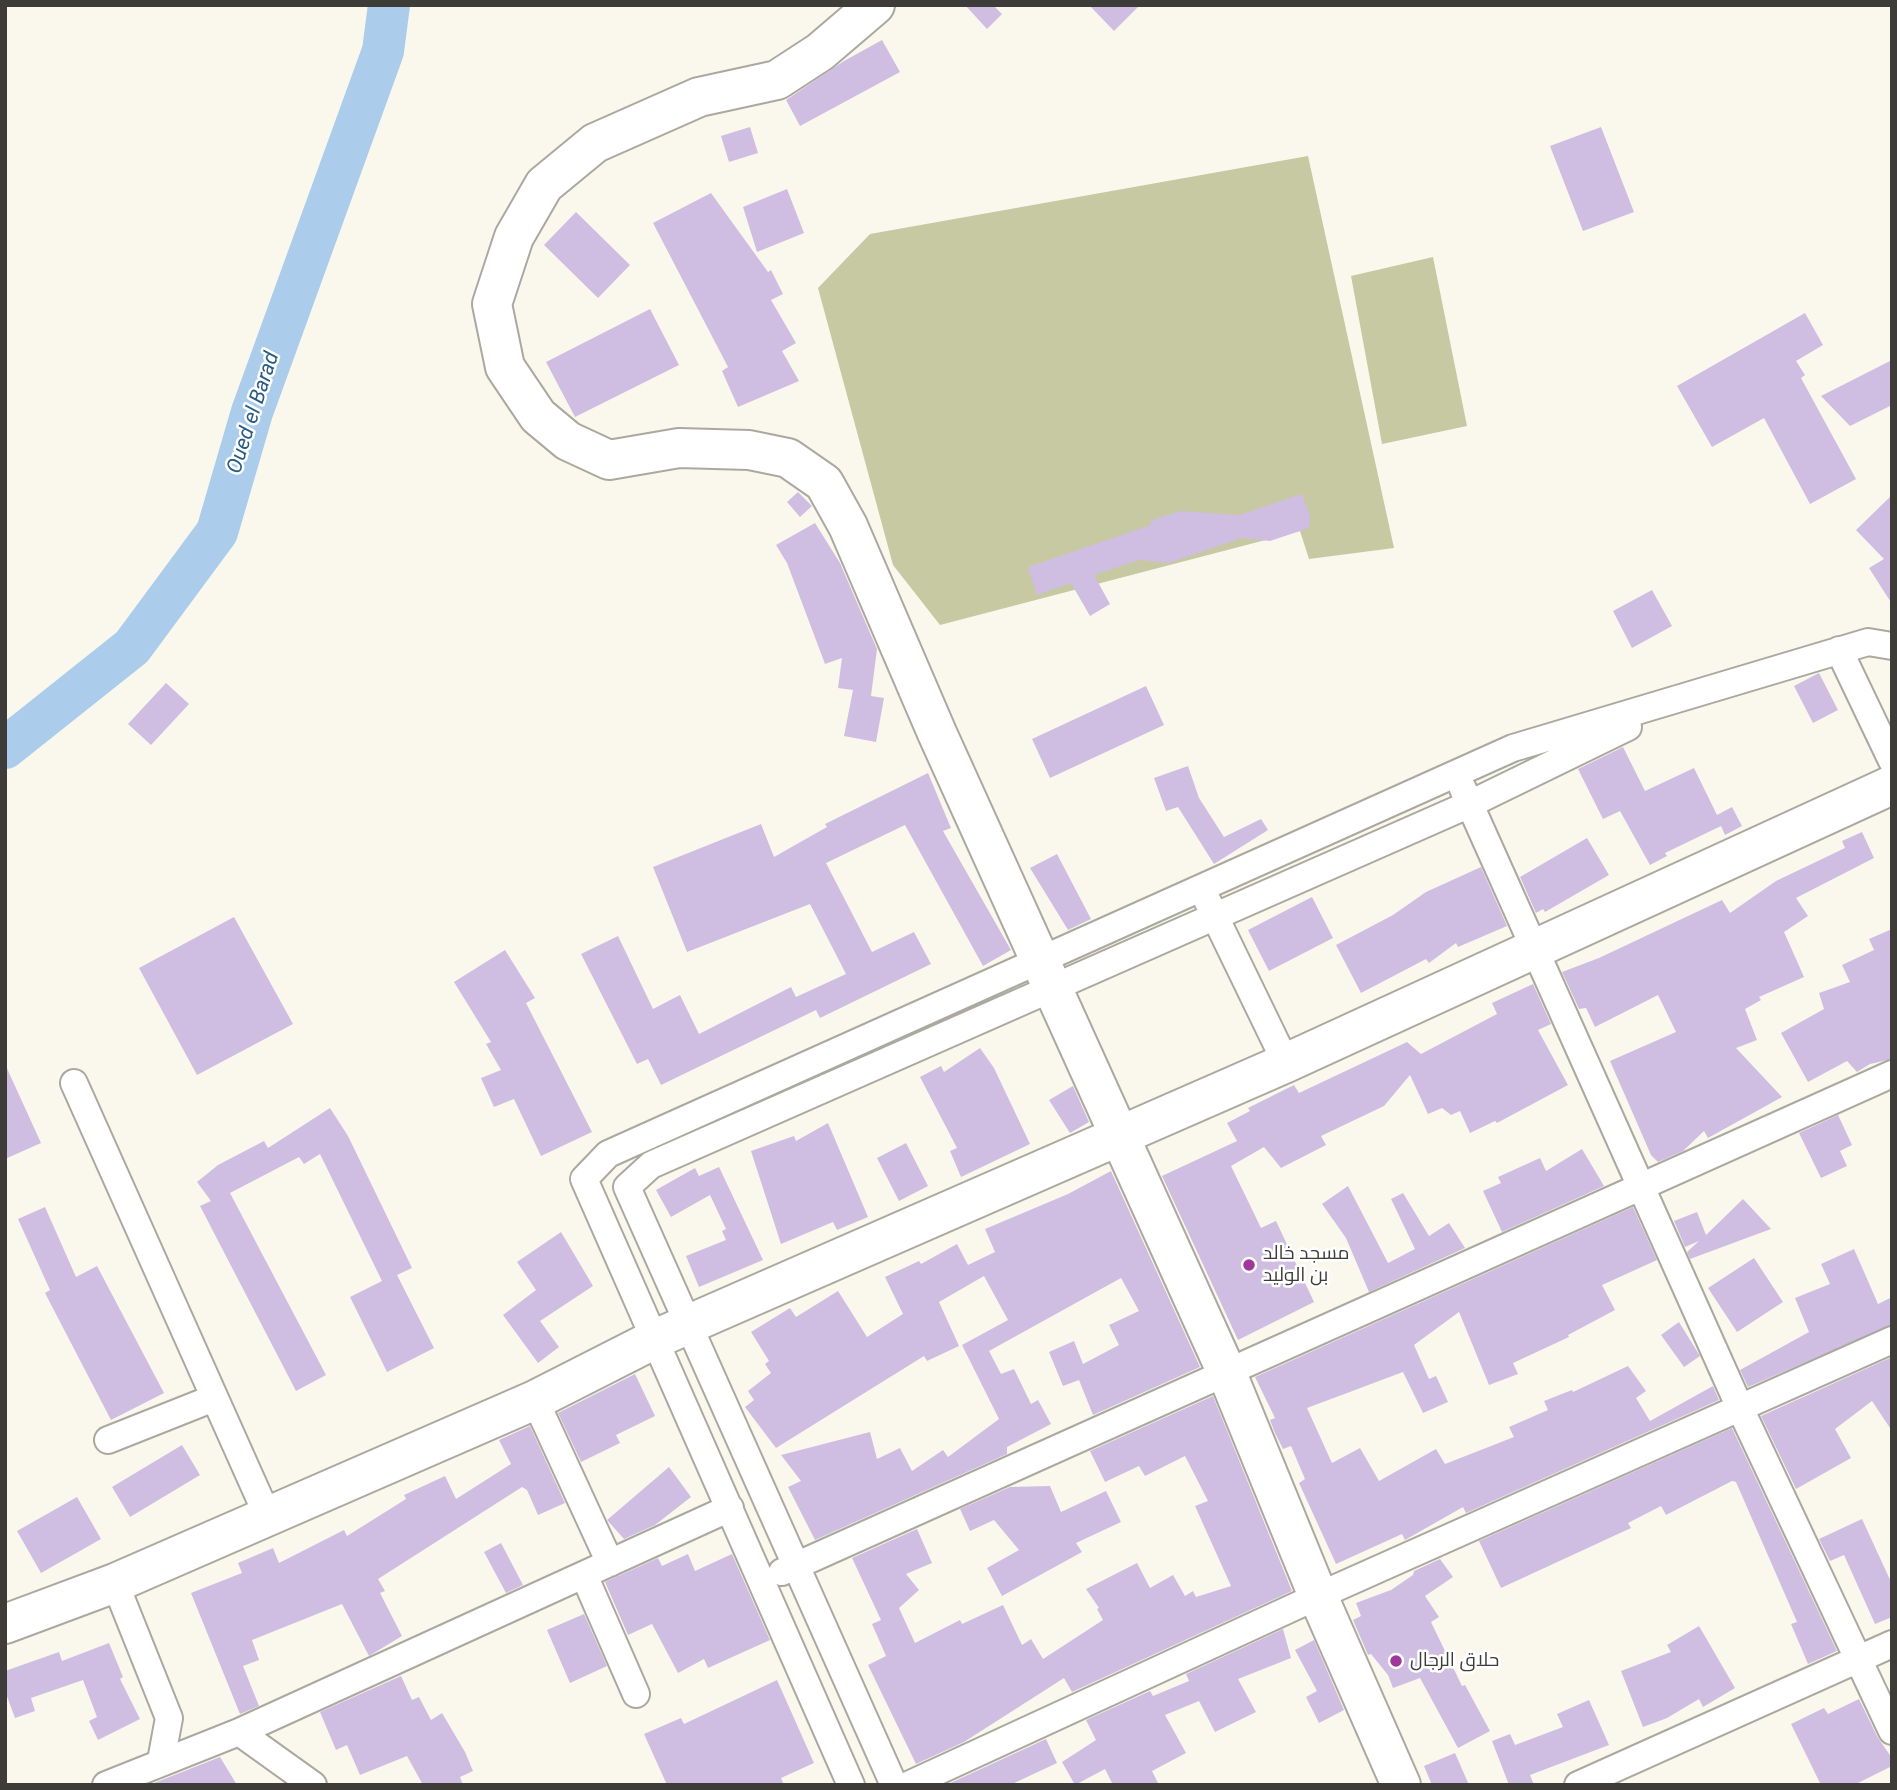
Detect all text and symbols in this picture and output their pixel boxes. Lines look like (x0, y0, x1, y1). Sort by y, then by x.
water label: Oued el Barad (222, 349, 286, 477)
place label: مسجد خالد بن الوليد (1263, 1243, 1349, 1287)
marker: مسجد خالد بن الوليد (1241, 1257, 1257, 1273)
place label: حلاق الرجال (1410, 1650, 1499, 1672)
marker: حلاق الرجال (1388, 1653, 1404, 1669)

